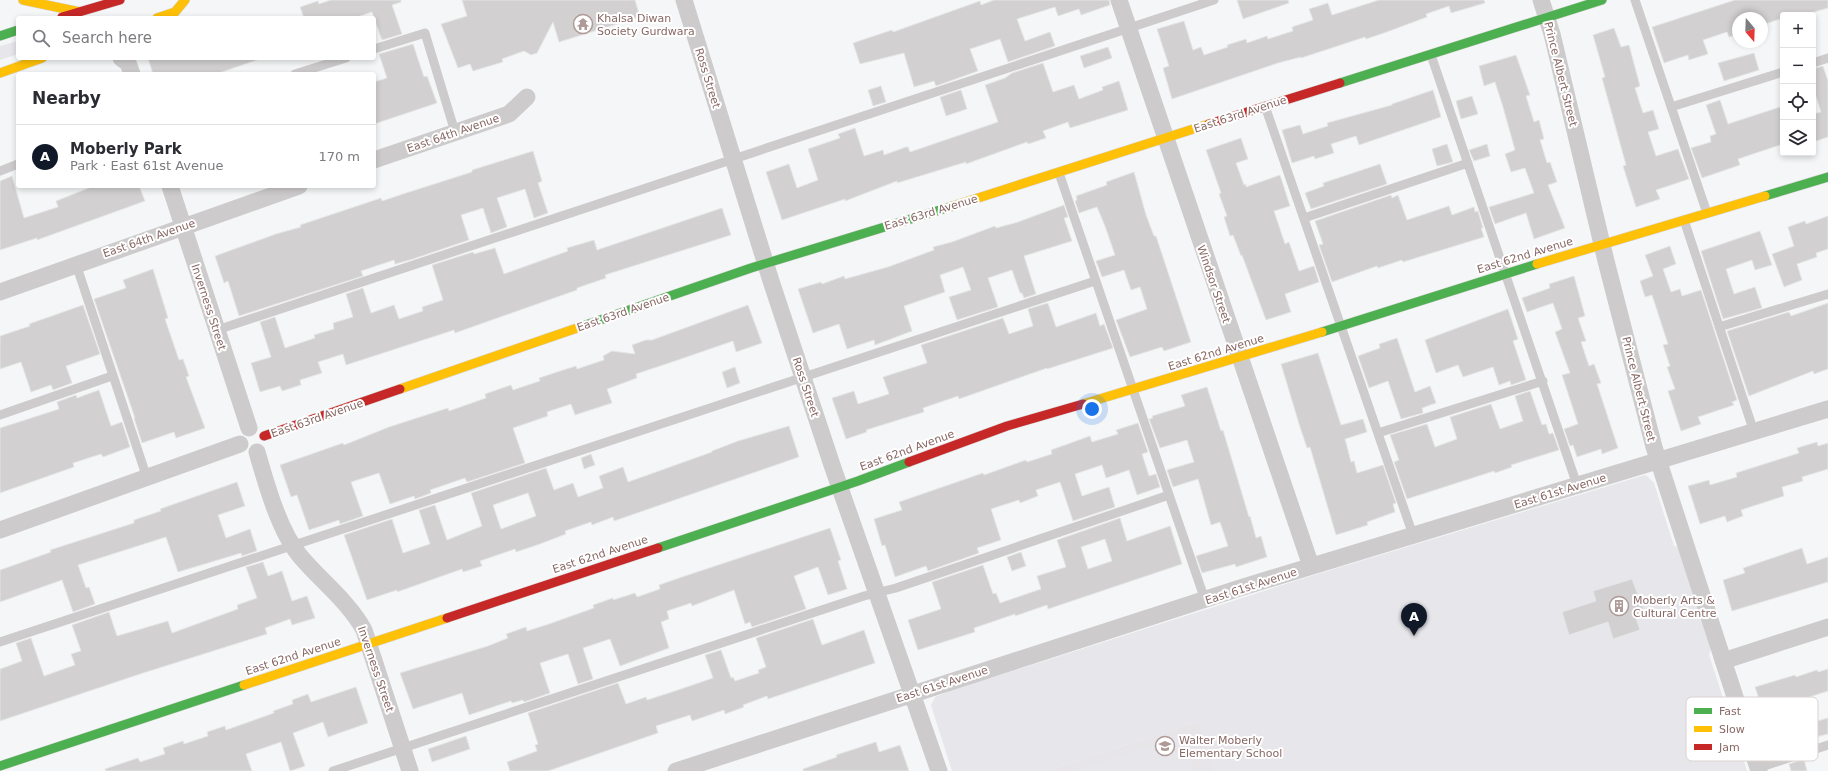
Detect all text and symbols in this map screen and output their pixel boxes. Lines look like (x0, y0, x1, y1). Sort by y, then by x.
place label: Khalsa Diwan Society Gurdwara (597, 12, 695, 38)
north arrow (1732, 12, 1768, 48)
map controls (1780, 12, 1816, 156)
button: + (1780, 12, 1816, 48)
temple icon: Khalsa Diwan Society Gurdwara (572, 13, 594, 35)
search box (16, 16, 376, 60)
street label: Prince Albert Street (1541, 20, 1580, 128)
icon: search (30, 27, 52, 49)
text: Search here (62, 29, 152, 47)
street label: Ross Street (692, 46, 723, 110)
button: − (1780, 48, 1816, 84)
button: locate (1780, 84, 1816, 120)
text: Nearby (32, 88, 101, 108)
street label: East 63rd Avenue (1192, 93, 1288, 136)
street label: East 64th Avenue (405, 111, 501, 155)
button: layers (1780, 120, 1816, 156)
text: Moberly Park (70, 140, 182, 158)
text: A (40, 149, 50, 164)
text: 170 m (318, 149, 360, 164)
text: Park · East 61st Avenue (70, 158, 224, 173)
street label: East 63rd Avenue (883, 192, 980, 233)
street label: East 64th Avenue (101, 216, 197, 260)
street label: East 62nd Avenue (1476, 235, 1575, 276)
street label: Windsor Street (1194, 243, 1233, 325)
street label: Inverness Street (188, 262, 229, 353)
street label: East 63rd Avenue (575, 290, 671, 334)
street label: East 62nd Avenue (1167, 332, 1266, 373)
street label: Prince Albert Street (1619, 335, 1658, 443)
street label: Ross Street (790, 356, 822, 419)
street label: East 63rd Avenue (269, 396, 365, 440)
your location (1082, 399, 1102, 419)
street label: East 62nd Avenue (858, 427, 956, 474)
street label: East 61st Avenue (1513, 471, 1608, 512)
street label: East 62nd Avenue (551, 533, 650, 576)
street label: East 61st Avenue (1204, 565, 1299, 607)
place label: Moberly Arts & Cultural Centre (1633, 594, 1717, 620)
building icon: Moberly Arts & Cultural Centre (1608, 595, 1630, 617)
pin: A (1401, 603, 1427, 636)
street label: Inverness Street (355, 625, 397, 714)
street label: East 62nd Avenue (244, 635, 343, 678)
street label: East 61st Avenue (895, 663, 990, 705)
legend (1686, 697, 1818, 761)
text: Fast (1719, 705, 1742, 718)
text: Slow (1719, 723, 1745, 736)
place label: Walter Moberly Elementary School (1179, 734, 1282, 760)
school or university icon: Walter Moberly Elementary School (1154, 735, 1176, 757)
text: Jam (1718, 741, 1740, 754)

